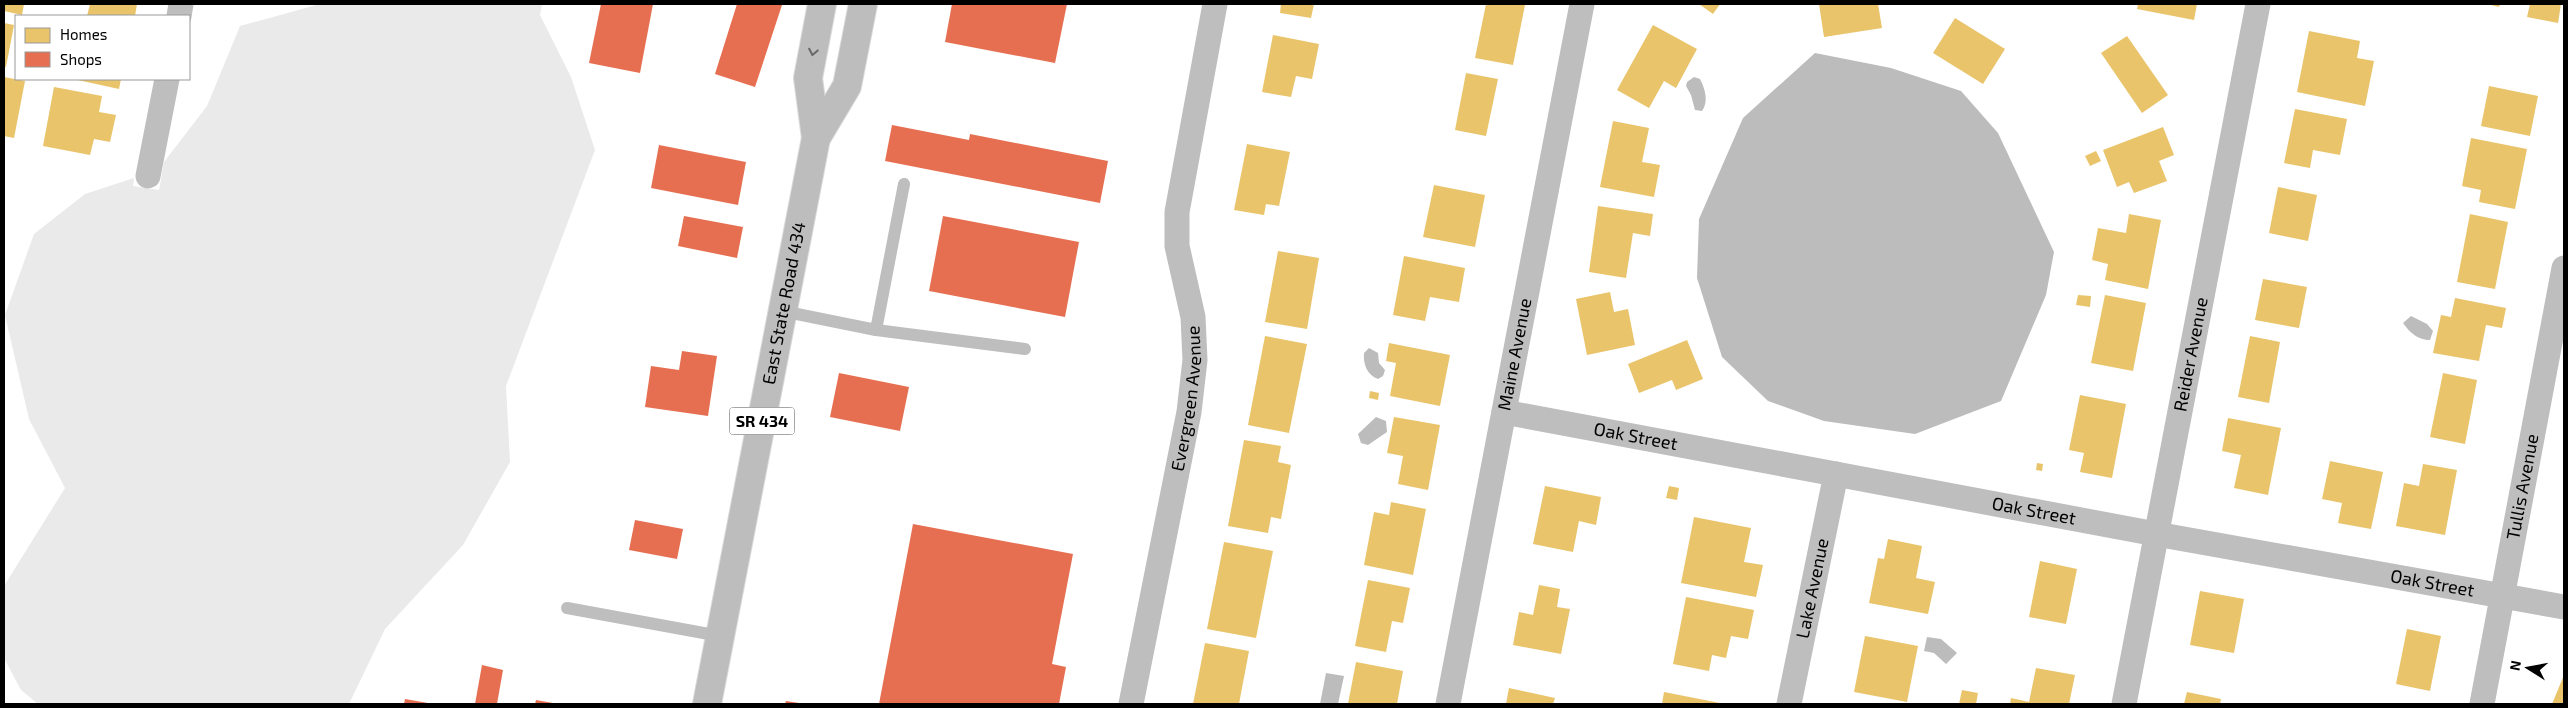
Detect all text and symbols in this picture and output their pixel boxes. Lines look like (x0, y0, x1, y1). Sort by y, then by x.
legend (15, 15, 190, 80)
text: Homes (60, 25, 107, 43)
one-way arrow (808, 47, 818, 56)
text: Shops (60, 50, 102, 68)
street label: East State Road 434 (757, 220, 810, 386)
street label: Reider Avenue (2168, 295, 2212, 413)
street label: Maine Avenue (1492, 296, 1535, 412)
street label: Evergreen Avenue (1165, 325, 1205, 473)
road number: SR 434 (730, 408, 794, 434)
street label: Oak Street (1592, 417, 1680, 454)
street label: Tullis Avenue (2501, 432, 2543, 541)
street label: Oak Street (1990, 492, 2078, 529)
street label: Lake Avenue (1791, 536, 1833, 640)
street label: Oak Street (2389, 564, 2476, 601)
north arrow (2503, 643, 2553, 693)
text: N (2505, 659, 2524, 672)

